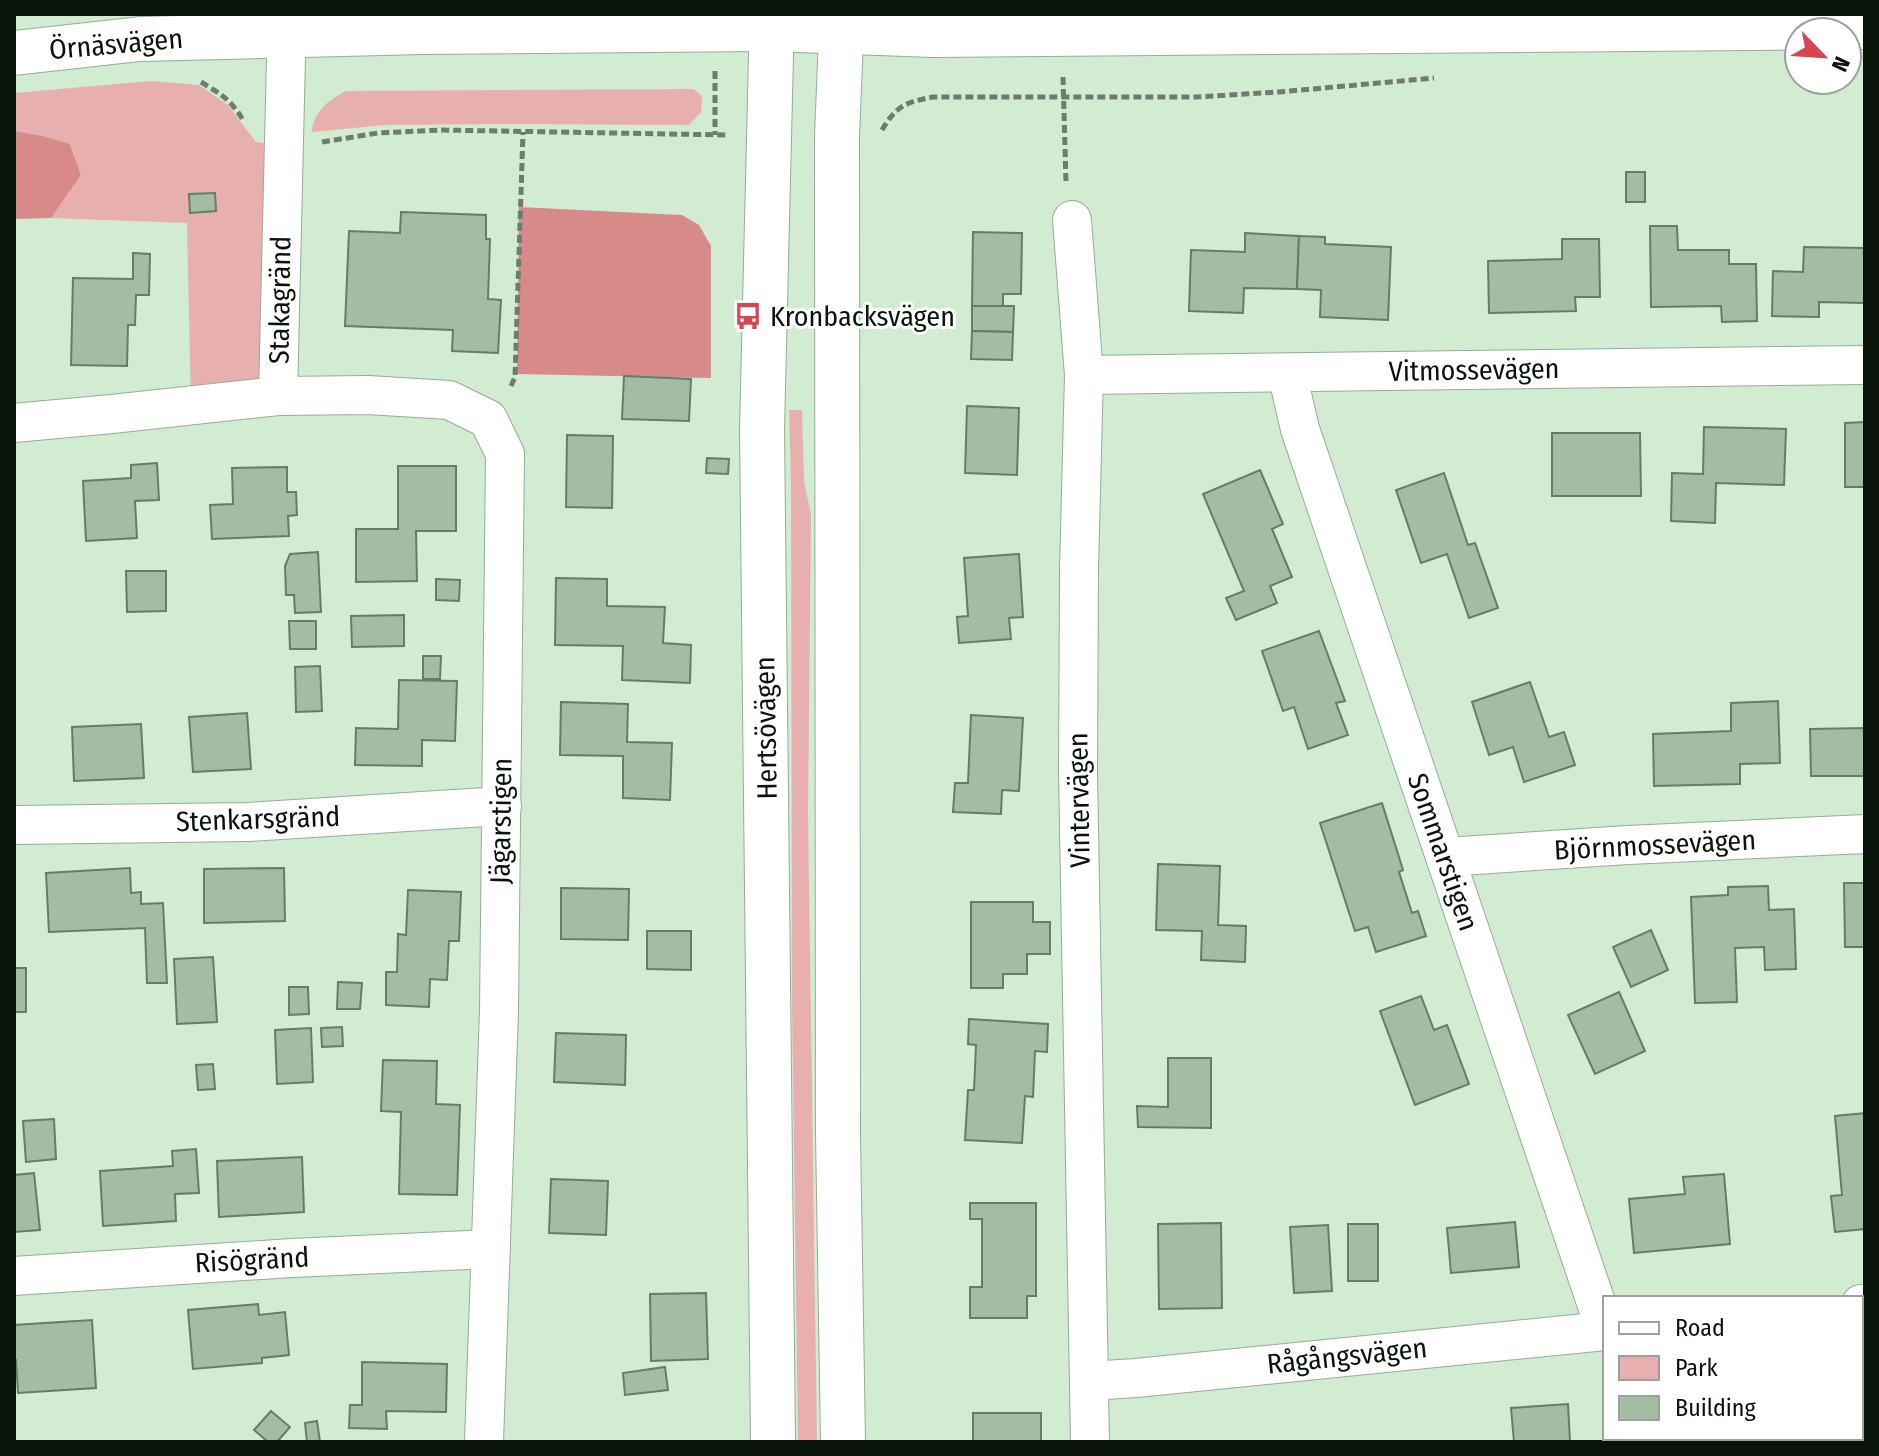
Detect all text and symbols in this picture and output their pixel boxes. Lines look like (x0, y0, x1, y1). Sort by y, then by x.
north arrow (1783, 16, 1863, 96)
street label: Örnäsvägen (48, 22, 184, 66)
text: N (1826, 53, 1856, 76)
street label: Stakagränd (262, 236, 298, 364)
place label: Kronbacksvägen (770, 300, 955, 333)
bus stop icon: Kronbacksvägen (733, 301, 763, 331)
street label: Vitmossevägen (1388, 352, 1560, 388)
street label: Hertsövägen (748, 656, 784, 800)
street label: Vintervägen (1061, 732, 1097, 868)
street label: Jägarstigen (483, 758, 519, 884)
street label: Sommarstigen (1401, 769, 1485, 935)
street label: Stenkarsgränd (175, 800, 341, 838)
street label: Björnmossevägen (1553, 823, 1757, 867)
street label: Risögränd (194, 1241, 310, 1279)
legend (1603, 1296, 1863, 1440)
text: Road (1675, 1314, 1725, 1342)
street label: Rågångsvägen (1265, 1331, 1429, 1381)
text: Park (1675, 1354, 1718, 1382)
text: Building (1675, 1394, 1757, 1422)

